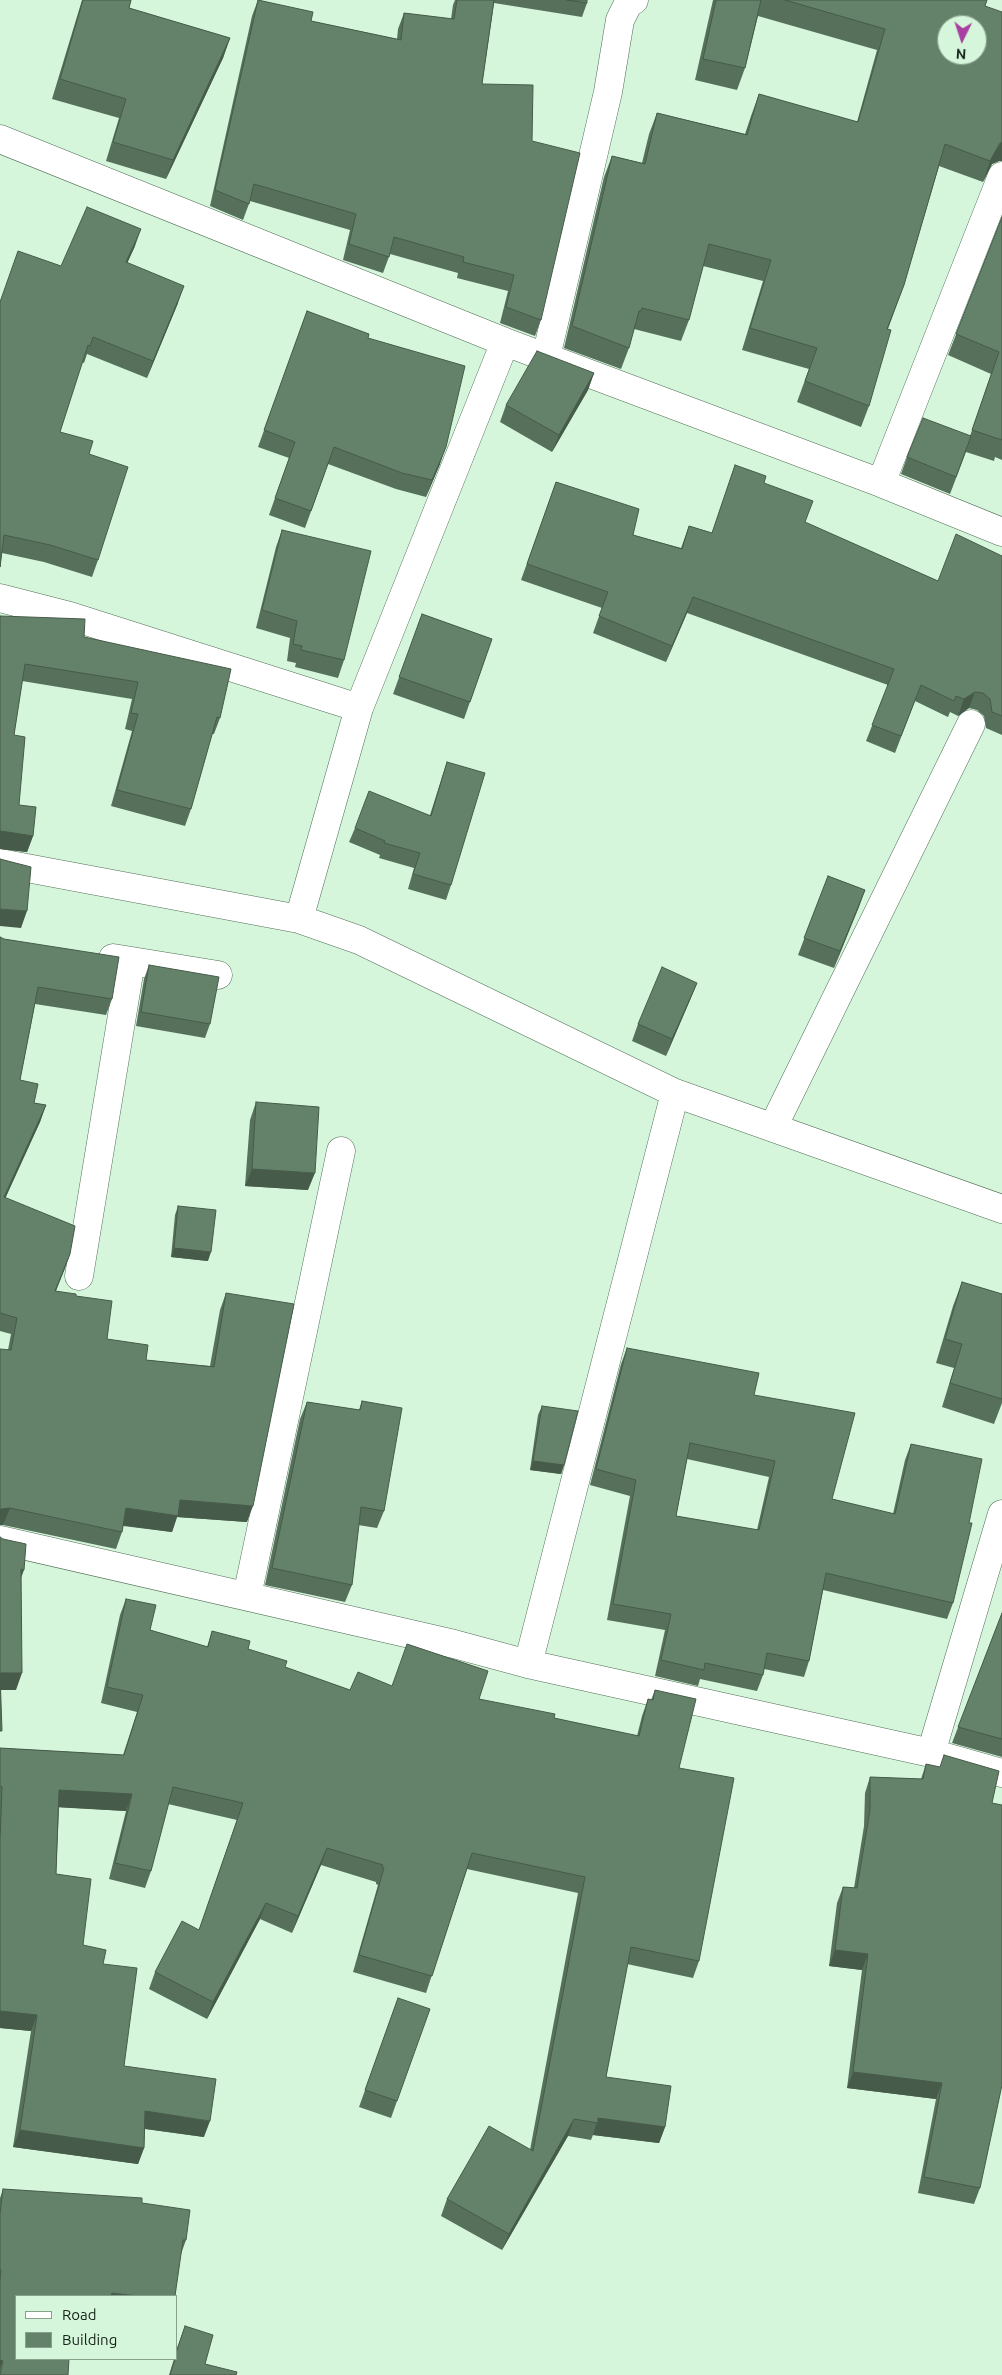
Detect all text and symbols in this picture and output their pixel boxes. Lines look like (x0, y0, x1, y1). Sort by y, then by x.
north arrow (937, 15, 987, 65)
text: N (955, 46, 967, 62)
legend (15, 2295, 178, 2360)
text: Road (62, 2306, 97, 2323)
text: Building (62, 2331, 117, 2348)

